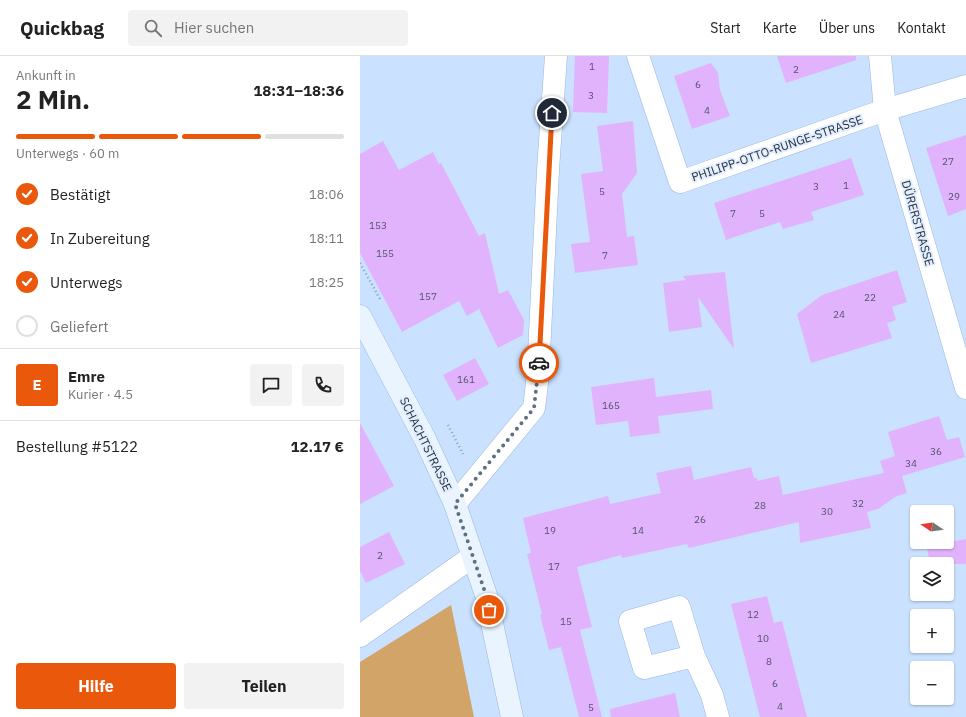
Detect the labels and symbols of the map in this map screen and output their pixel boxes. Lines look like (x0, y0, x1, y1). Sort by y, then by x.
house number: 1 (589, 60, 595, 73)
house number: 2 (793, 63, 799, 76)
house number: 6 (695, 78, 701, 91)
house number: 3 (588, 89, 594, 102)
pin (535, 96, 569, 130)
house number: 4 (704, 104, 710, 117)
street label: PHILIPP-OTTO-RUNGE-STRASSE (689, 112, 865, 184)
house number: 27 (942, 155, 954, 168)
street label: DÜRERSTRASSE (899, 178, 937, 268)
house number: 1 (843, 179, 849, 192)
house number: 3 (813, 180, 819, 193)
house number: 5 (599, 185, 605, 198)
house number: 29 (948, 190, 960, 203)
house number: 7 (730, 207, 736, 220)
house number: 5 (759, 207, 765, 220)
house number: 153 (369, 219, 387, 232)
house number: 155 (376, 247, 394, 260)
house number: 7 (602, 249, 608, 262)
house number: 157 (419, 290, 437, 303)
house number: 22 (864, 291, 876, 304)
house number: 24 (833, 308, 845, 321)
courier (519, 343, 559, 383)
house number: 161 (457, 373, 475, 386)
street label: SCHACHTSTRASSE (397, 394, 455, 494)
house number: 165 (602, 399, 620, 412)
house number: 36 (930, 445, 942, 458)
house number: 34 (905, 457, 917, 470)
house number: 32 (852, 497, 864, 510)
house number: 28 (754, 499, 766, 512)
house number: 30 (821, 505, 833, 518)
north arrow (910, 505, 954, 549)
house number: 26 (694, 513, 706, 526)
house number: 19 (544, 524, 556, 537)
house number: 14 (632, 524, 644, 537)
house number: 2 (377, 549, 383, 562)
house number: 17 (548, 560, 560, 573)
pin (472, 593, 506, 627)
house number: 12 (747, 608, 759, 621)
house number: 15 (560, 615, 572, 628)
house number: 10 (757, 632, 769, 645)
house number: 8 (766, 655, 772, 668)
house number: 6 (772, 677, 778, 690)
house number: 4 (777, 700, 783, 713)
house number: 5 (588, 701, 594, 714)

